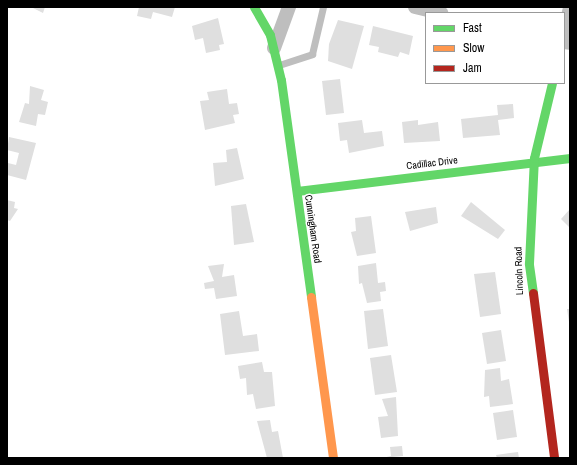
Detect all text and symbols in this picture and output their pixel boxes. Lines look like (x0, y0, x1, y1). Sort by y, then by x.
legend (425, 12, 565, 84)
text: Fast (463, 20, 482, 36)
text: Slow (463, 40, 484, 56)
text: Jam (463, 60, 482, 76)
street label: Cadillac Drive (406, 154, 458, 172)
street label: Cunningham Road (302, 194, 324, 264)
street label: Lincoln Road (512, 247, 526, 295)

